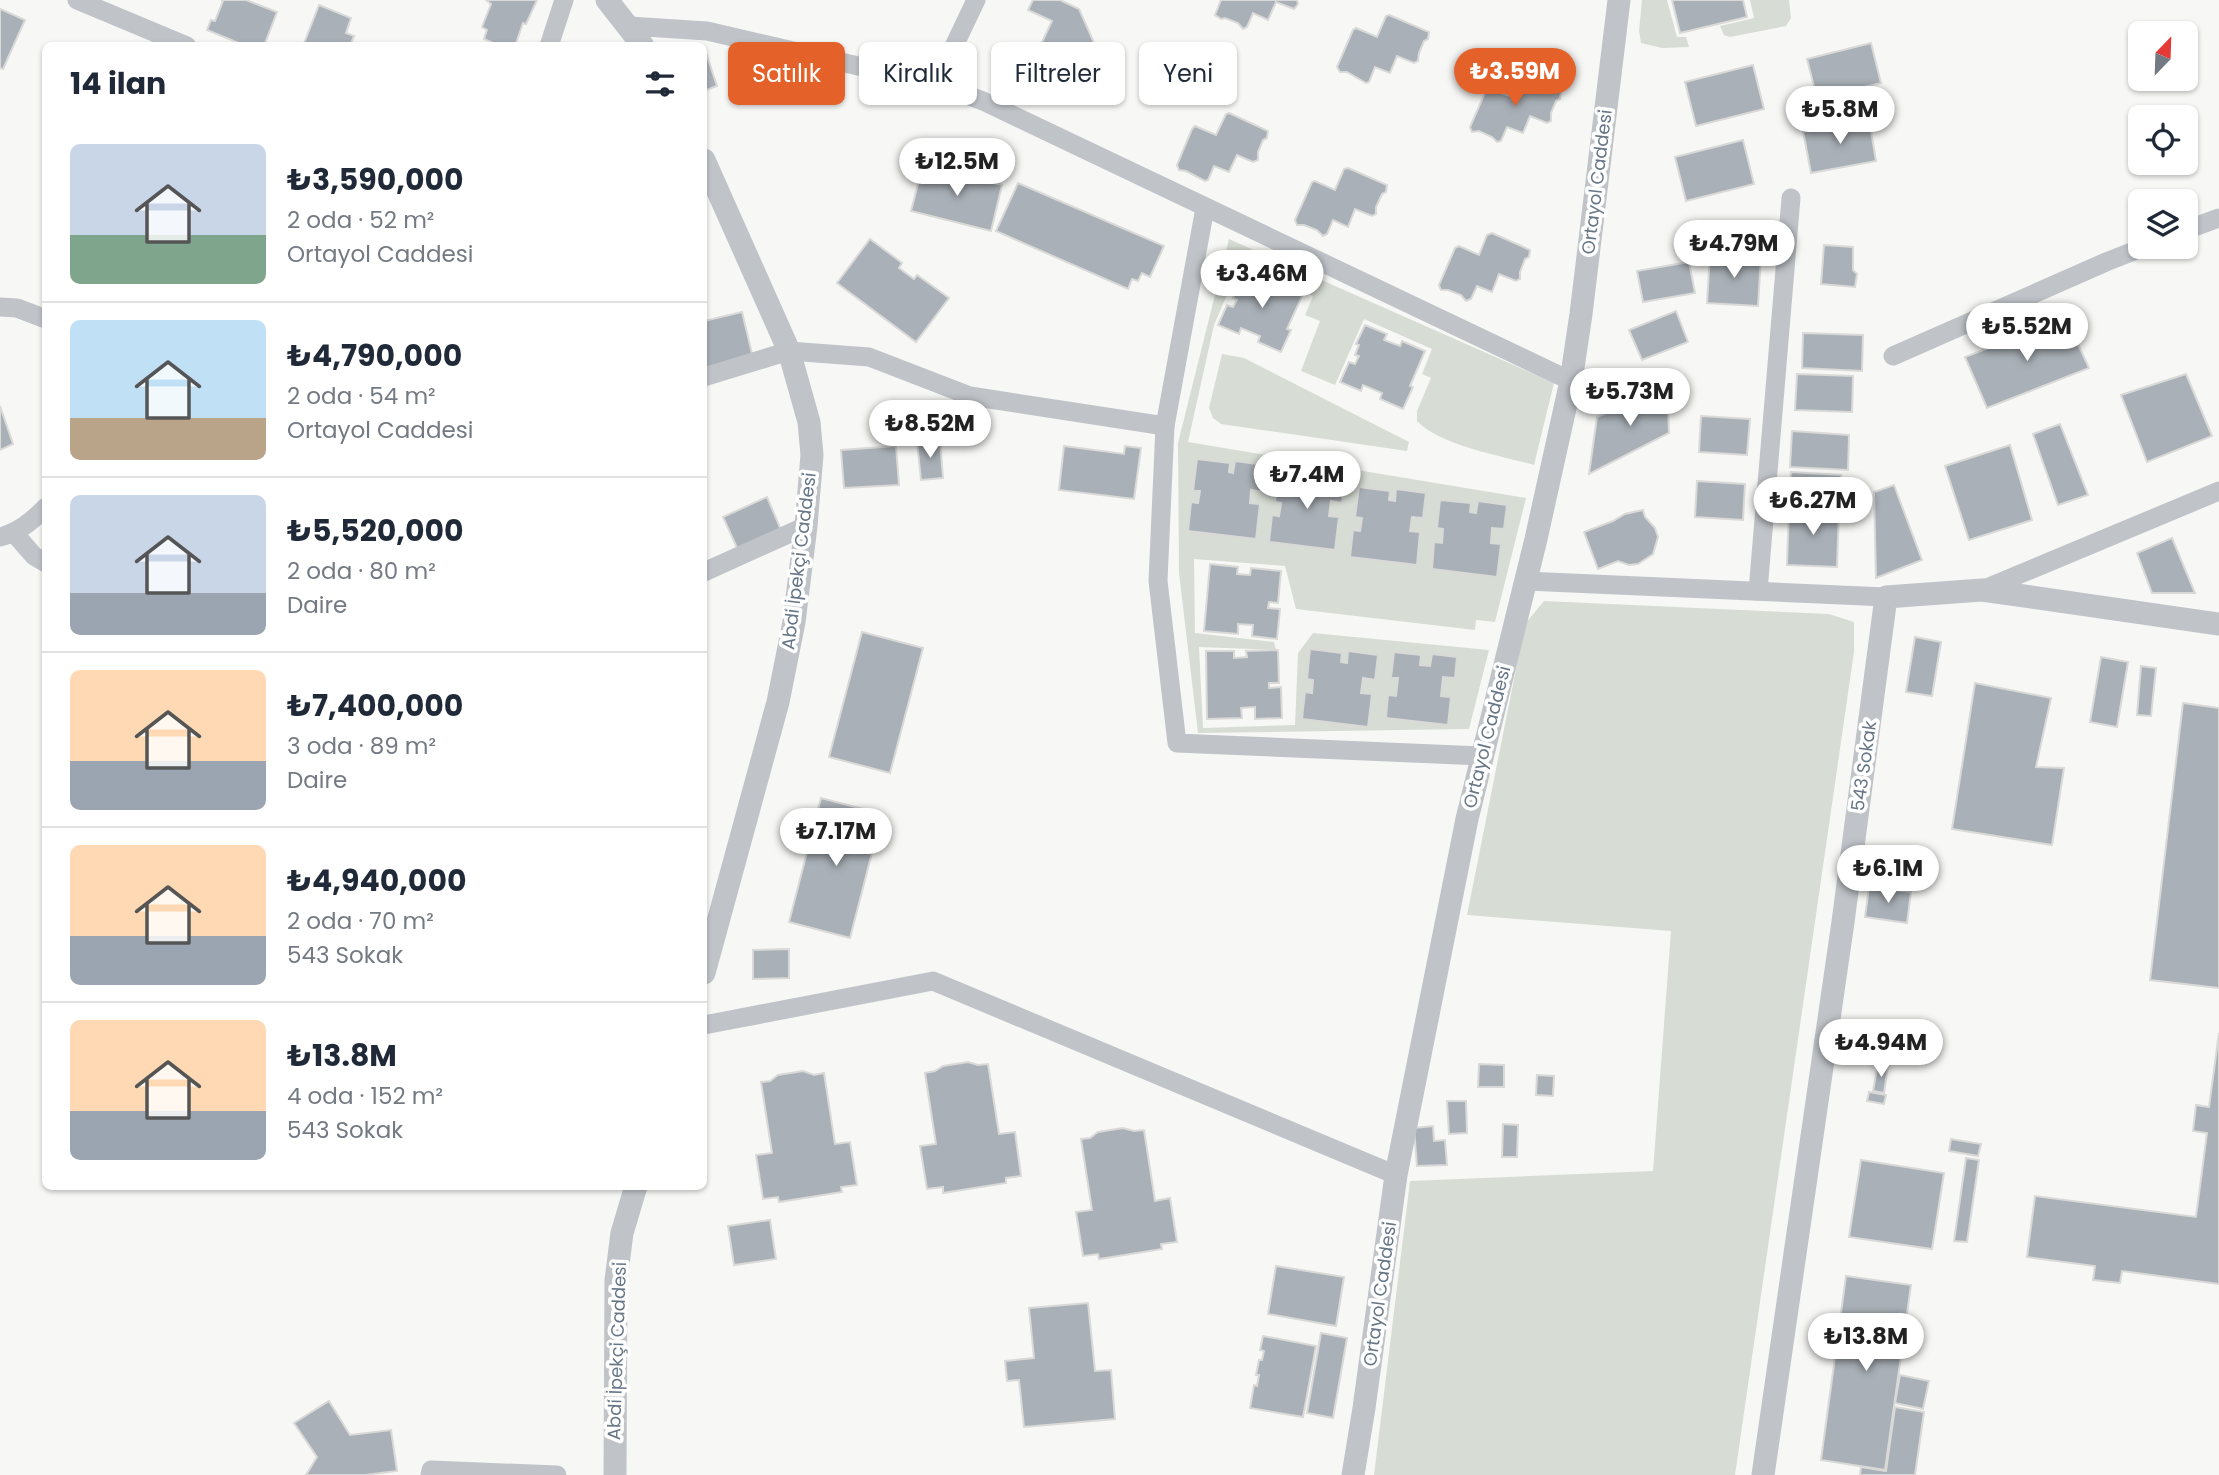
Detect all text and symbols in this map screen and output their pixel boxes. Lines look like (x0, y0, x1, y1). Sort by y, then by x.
north arrow (2128, 21, 2198, 91)
map controls (2128, 21, 2198, 259)
chip: Satılık (728, 42, 845, 105)
chip: Kiralık (859, 42, 977, 105)
chip: Filtreler (991, 42, 1125, 105)
chip: Yeni (1139, 42, 1237, 105)
pin: ₺3.59M (1458, 48, 1572, 108)
text: ₺3.59M (1470, 55, 1560, 87)
text: 14 ilan (70, 62, 166, 105)
icon: filters (641, 65, 679, 103)
pin: ₺5.8M (1791, 86, 1889, 146)
text: ₺5.8M (1802, 93, 1878, 125)
button: locate (2128, 105, 2198, 175)
street label: Ortayol Caddesi (1575, 108, 1618, 256)
pin: ₺12.5M (900, 138, 1014, 198)
text: ₺12.5M (915, 145, 999, 177)
text: ₺3,590,000 (287, 158, 464, 201)
icon: home (126, 172, 210, 256)
button: layers (2128, 189, 2198, 259)
text: 2 oda · 52 m² (287, 204, 434, 236)
pin: ₺4.79M (1677, 220, 1791, 280)
text: ₺4.79M (1690, 227, 1778, 259)
text: Ortayol Caddesi (287, 238, 473, 270)
pin: ₺3.46M (1205, 250, 1319, 310)
text: ₺3.46M (1217, 257, 1307, 289)
pin: ₺5.52M (1970, 304, 2084, 363)
text: ₺5.52M (1982, 310, 2072, 342)
text: ₺4,790,000 (287, 334, 462, 377)
icon: home (126, 348, 210, 432)
pin: ₺5.73M (1573, 368, 1687, 428)
text: ₺5.73M (1586, 375, 1674, 407)
text: 2 oda · 54 m² (287, 380, 436, 412)
pin: ₺8.52M (873, 400, 987, 460)
text: ₺8.52M (885, 407, 975, 439)
text: Ortayol Caddesi (287, 414, 473, 446)
pin: ₺7.4M (1258, 452, 1356, 511)
text: ₺7.4M (1270, 458, 1344, 490)
street label: Abdi İpekçi Caddesi (775, 471, 822, 651)
pin: ₺6.27M (1756, 477, 1870, 537)
text: ₺6.27M (1770, 484, 1856, 516)
text: ₺5,520,000 (287, 509, 464, 552)
icon: home (126, 523, 210, 607)
text: 2 oda · 80 m² (287, 555, 436, 587)
text: Daire (287, 589, 347, 621)
street label: Ortayol Caddesi (1457, 663, 1516, 811)
text: ₺7,400,000 (287, 684, 463, 727)
icon: home (126, 698, 210, 782)
street label: 543 Sokak (1845, 718, 1882, 813)
text: 3 oda · 89 m² (287, 730, 436, 762)
text: Daire (287, 764, 347, 796)
pin: ₺7.17M (779, 808, 893, 868)
text: ₺7.17M (796, 815, 876, 847)
pin: ₺6.1M (1839, 846, 1937, 905)
text: ₺6.1M (1853, 852, 1923, 884)
text: ₺4,940,000 (287, 859, 467, 902)
icon: home (126, 873, 210, 957)
text: 2 oda · 70 m² (287, 905, 434, 937)
text: 543 Sokak (287, 939, 403, 971)
pin: ₺4.94M (1824, 1020, 1938, 1079)
text: ₺4.94M (1835, 1026, 1927, 1058)
text: ₺13.8M (287, 1034, 397, 1077)
icon: home (126, 1048, 210, 1132)
text: 4 oda · 152 m² (287, 1080, 443, 1112)
text: 543 Sokak (287, 1114, 403, 1146)
street label: Ortayol Caddesi (1357, 1220, 1402, 1368)
street label: Abdi İpekçi Caddesi (601, 1261, 632, 1441)
pin: ₺13.8M (1809, 1314, 1923, 1373)
text: ₺13.8M (1824, 1320, 1908, 1352)

